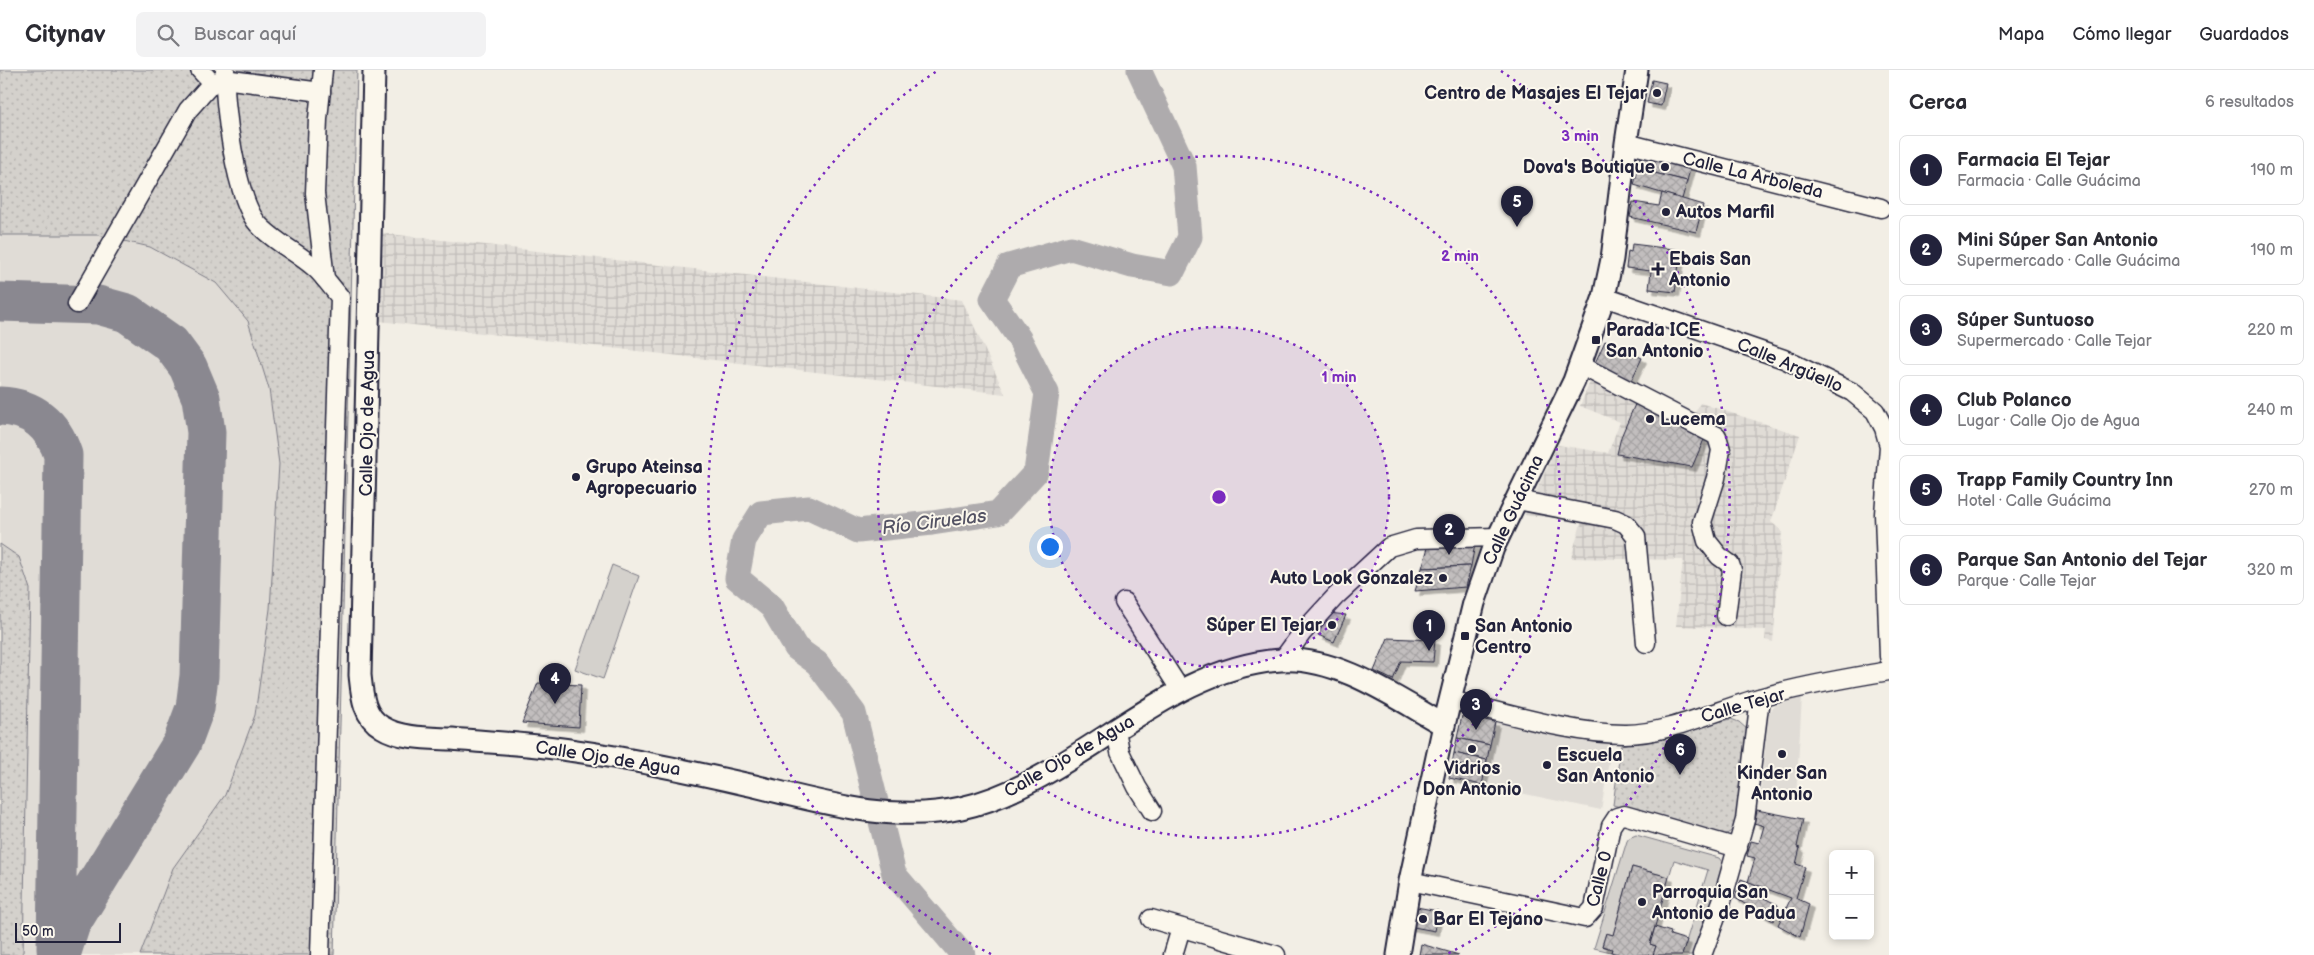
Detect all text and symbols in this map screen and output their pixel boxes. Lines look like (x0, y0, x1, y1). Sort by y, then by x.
search box (136, 12, 486, 57)
text: Citynav (25, 20, 106, 49)
icon: search (154, 21, 182, 49)
text: Buscar aquí (194, 23, 296, 46)
text: Mapa (1998, 24, 2044, 45)
text: Cómo llegar (2072, 24, 2171, 45)
text: Guardados (2199, 24, 2289, 45)
place label: Centro de Masajes El Tejar (1424, 83, 1648, 104)
marker: Centro de Masajes El Tejar (1651, 87, 1663, 99)
text: Cerca (1909, 90, 1967, 115)
text: 6 resultados (2205, 93, 2294, 112)
text: 3 min (1561, 127, 1599, 146)
street label: Calle La Arboleda (1680, 148, 1825, 203)
text: Farmacia El Tejar (1957, 149, 2110, 172)
place label: Dova's Boutique (1523, 157, 1655, 178)
marker: Dova's Boutique (1659, 161, 1671, 173)
text: 1 (1923, 161, 1929, 180)
text: 190 m (2251, 161, 2293, 180)
text: Farmacia · Calle Guácima (1957, 172, 2141, 191)
pin: 5 (1501, 186, 1533, 227)
place label: Autos Marfil (1675, 202, 1774, 223)
marker: Autos Marfil (1660, 206, 1672, 218)
text: Mini Súper San Antonio (1957, 229, 2158, 252)
text: 2 (1921, 241, 1931, 260)
text: 190 m (2251, 241, 2293, 260)
text: 2 min (1441, 247, 1479, 266)
place label: Ebais San Antonio (1668, 249, 1751, 291)
text: Supermercado · Calle Guácima (1957, 252, 2180, 271)
marker: Ebais San Antonio (1651, 262, 1665, 276)
text: Súper Suntuoso (1957, 309, 2094, 332)
place label: Parada ICE San Antonio (1606, 320, 1704, 362)
text: 3 (1921, 321, 1931, 340)
text: 220 m (2247, 321, 2293, 340)
text: Supermercado · Calle Tejar (1957, 332, 2151, 351)
marker: Parada ICE San Antonio (1590, 334, 1602, 346)
street label: Calle Argüello (1734, 334, 1846, 397)
street label: Calle Ojo de Agua (356, 350, 379, 496)
text: 1 min (1321, 368, 1357, 387)
text: Club Polanco (1957, 389, 2072, 412)
text: 4 (1921, 401, 1931, 420)
text: 240 m (2247, 401, 2293, 420)
place label: Lucema (1660, 409, 1726, 430)
text: Lugar · Calle Ojo de Agua (1957, 412, 2140, 431)
marker: Lucema (1644, 413, 1656, 425)
street label: Calle Guácima (1479, 452, 1548, 569)
place label: Grupo Ateinsa Agropecuario (585, 457, 703, 499)
text: Trapp Family Country Inn (1957, 469, 2173, 492)
marker: Grupo Ateinsa Agropecuario (570, 471, 582, 483)
text: 5 (1921, 481, 1931, 500)
text: 270 m (2249, 481, 2293, 500)
centre of rings (1210, 488, 1228, 506)
text: Hotel · Calle Guácima (1957, 492, 2111, 511)
water label: Río Ciruelas (881, 505, 988, 540)
pin: 2 (1433, 514, 1465, 555)
your location (1037, 534, 1063, 560)
text: Parque San Antonio del Tejar (1957, 549, 2207, 572)
text: 6 (1921, 561, 1931, 580)
text: 320 m (2247, 561, 2293, 580)
place label: Auto Look Gonzalez (1269, 568, 1433, 589)
marker: Auto Look Gonzalez (1437, 572, 1449, 584)
text: Parque · Calle Tejar (1957, 572, 2096, 591)
pin: 1 (1413, 610, 1445, 651)
place label: Súper El Tejar (1206, 615, 1323, 636)
place label: San Antonio Centro (1475, 616, 1573, 658)
marker: Súper El Tejar (1326, 619, 1338, 631)
marker: San Antonio Centro (1459, 630, 1471, 642)
pin: 4 (539, 663, 571, 704)
street label: Calle Tejar (1699, 683, 1788, 727)
pin: 3 (1460, 689, 1492, 730)
street label: Calle Ojo de Agua (1001, 711, 1138, 802)
pin: 6 (1664, 734, 1696, 775)
street label: Calle Ojo de Agua (534, 737, 682, 780)
marker: Vidrios Don Antonio (1466, 743, 1478, 755)
place label: Escuela San Antonio (1557, 745, 1655, 787)
marker: Kinder San Antonio (1776, 748, 1788, 760)
place label: Vidrios Don Antonio (1422, 758, 1522, 800)
marker: Escuela San Antonio (1541, 759, 1553, 771)
place label: Kinder San Antonio (1737, 763, 1827, 805)
street label: Calle 0 (1582, 849, 1617, 909)
map controls (1829, 850, 1874, 940)
button: + (1829, 850, 1874, 895)
place label: Parroquia San Antonio de Padua (1651, 882, 1796, 924)
button: − (1829, 895, 1874, 940)
marker: Parroquia San Antonio de Padua (1636, 896, 1648, 908)
place label: Bar El Tejano (1433, 909, 1543, 930)
marker: Bar El Tejano (1417, 913, 1429, 925)
scale bar (15, 920, 121, 943)
text: 50 m (22, 923, 54, 940)

